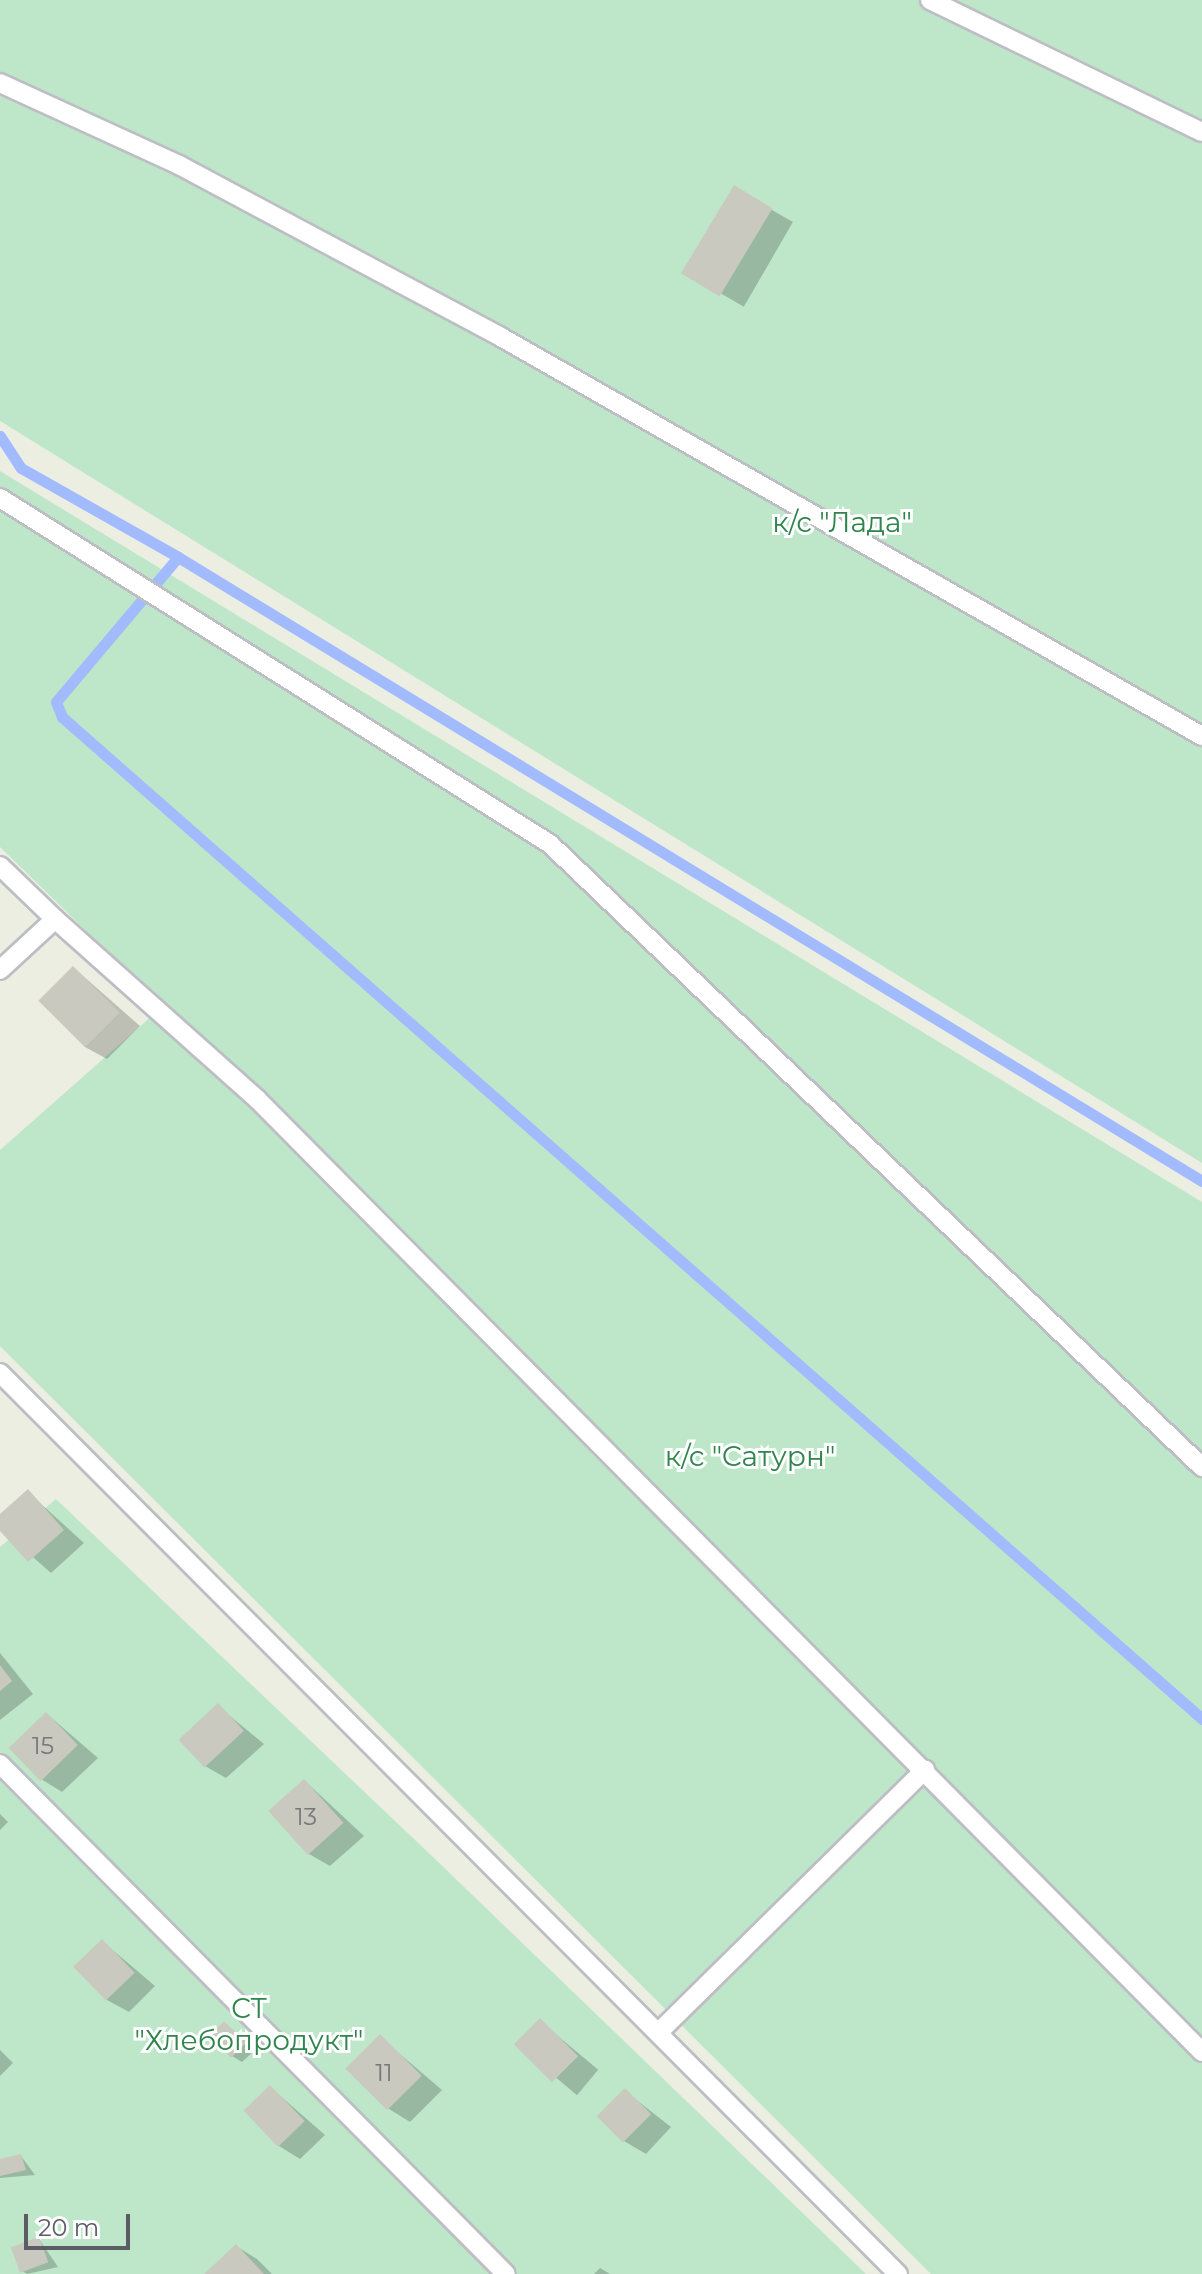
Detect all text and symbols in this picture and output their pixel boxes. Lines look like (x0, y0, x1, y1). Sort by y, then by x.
park label: к/с "Лада" (772, 505, 912, 539)
park label: к/с "Сатурн" (665, 1439, 835, 1473)
house number: 15 (32, 1732, 54, 1760)
house number: 13 (295, 1803, 317, 1831)
park label: СТ "Хлебопродукт" (135, 1991, 363, 2057)
house number: 11 (375, 2059, 393, 2087)
scale bar (28, 2198, 134, 2248)
text: 20 m (38, 2213, 99, 2242)

